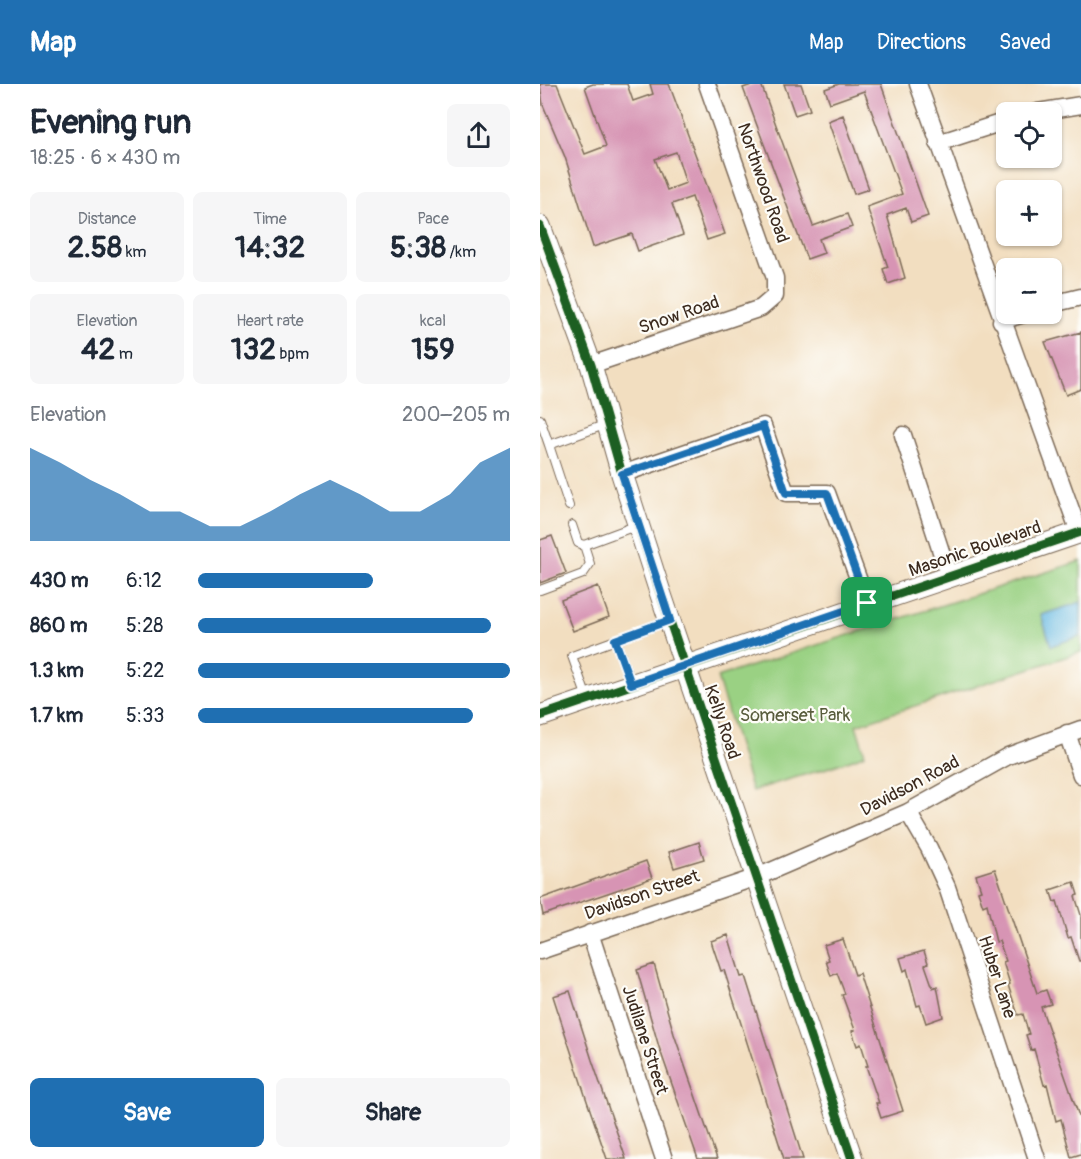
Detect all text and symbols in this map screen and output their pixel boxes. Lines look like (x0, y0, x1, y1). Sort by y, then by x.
text: Map (30, 25, 76, 60)
text: Map (809, 29, 844, 56)
text: Directions (877, 29, 966, 56)
text: Saved (999, 29, 1051, 56)
text: Evening run (30, 102, 191, 143)
map controls (996, 102, 1062, 324)
button: locate (996, 102, 1062, 168)
button: share (447, 104, 510, 167)
street label: Northwood Road (732, 120, 794, 246)
text: 18:25 · 6 × 430 m (30, 145, 180, 170)
button: + (996, 180, 1062, 246)
text: Distance (78, 209, 136, 229)
text: Time (253, 209, 287, 229)
text: Pace (417, 209, 449, 229)
text: 2.58 (67, 229, 122, 266)
text: 14:32 (235, 229, 305, 266)
text: 5:38 (390, 229, 446, 266)
text: km (122, 242, 147, 262)
text: /km (446, 242, 476, 262)
button: − (996, 258, 1062, 324)
street label: Snow Road (636, 290, 722, 340)
text: Elevation (77, 311, 137, 331)
text: Heart rate (236, 311, 304, 331)
text: kcal (420, 311, 446, 331)
text: 42 (81, 331, 115, 368)
text: 132 (231, 331, 276, 368)
text: 159 (411, 331, 455, 368)
text: m (115, 344, 133, 364)
text: bpm (276, 344, 309, 364)
text: Elevation (30, 402, 106, 427)
text: 200–205 m (402, 402, 510, 427)
street label: Masonic Boulevard (906, 516, 1044, 582)
text: 430 m (30, 568, 89, 593)
text: 6:12 (126, 568, 162, 593)
pin (841, 577, 892, 628)
icon: arrive (850, 586, 883, 619)
text: 860 m (30, 613, 87, 638)
text: 5:28 (126, 613, 163, 638)
text: 1.3 km (30, 658, 84, 683)
text: 5:22 (126, 658, 165, 683)
street label: Kelly Road (699, 682, 745, 762)
text: 1.7 km (30, 703, 83, 728)
text: 5:33 (126, 703, 165, 728)
park label: Somerset Park (740, 704, 851, 727)
street label: Davidson Road (857, 750, 963, 822)
street label: Davidson Street (581, 864, 703, 925)
street label: Huber Lane (973, 933, 1021, 1021)
street label: Judilane Street (617, 982, 674, 1098)
button: Save (30, 1078, 264, 1147)
button: Share (276, 1078, 510, 1147)

